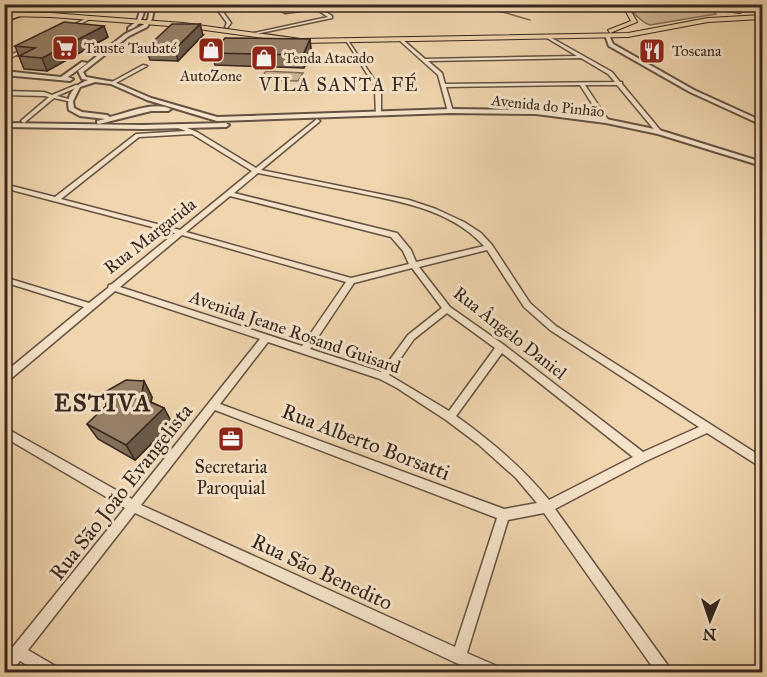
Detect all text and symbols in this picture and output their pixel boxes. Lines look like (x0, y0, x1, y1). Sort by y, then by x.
supermarket icon: Tauste Taubaté (50, 33, 80, 63)
shop icon: AutoZone (196, 35, 226, 65)
restaurant icon: Toscana (637, 36, 667, 66)
place label: Tauste Taubaté (84, 39, 178, 57)
place label: Toscana (672, 42, 722, 60)
shop icon: Tenda Atacado (249, 43, 279, 73)
place label: Tenda Atacado (284, 49, 374, 67)
place label: AutoZone (179, 67, 242, 85)
district label: VILA SANTA FÉ (258, 72, 419, 96)
street label: Avenida do Pinhão (490, 91, 606, 121)
street label: Rua Margarida (100, 193, 201, 280)
street label: Rua Ângelo Daniel (448, 281, 572, 385)
street label: Avenida Jeane Rosand Guisard (185, 285, 403, 379)
district label: ESTIVA (54, 388, 152, 418)
street label: Rua São João Evangelista (44, 398, 198, 586)
street label: Rua Alberto Borsatti (278, 398, 454, 486)
office icon: Secretaria Paroquial (216, 424, 246, 454)
place label: Secretaria Paroquial (195, 456, 268, 500)
street label: Rua São Benedito (247, 528, 397, 616)
north arrow (680, 590, 740, 650)
text: N (702, 625, 717, 644)

